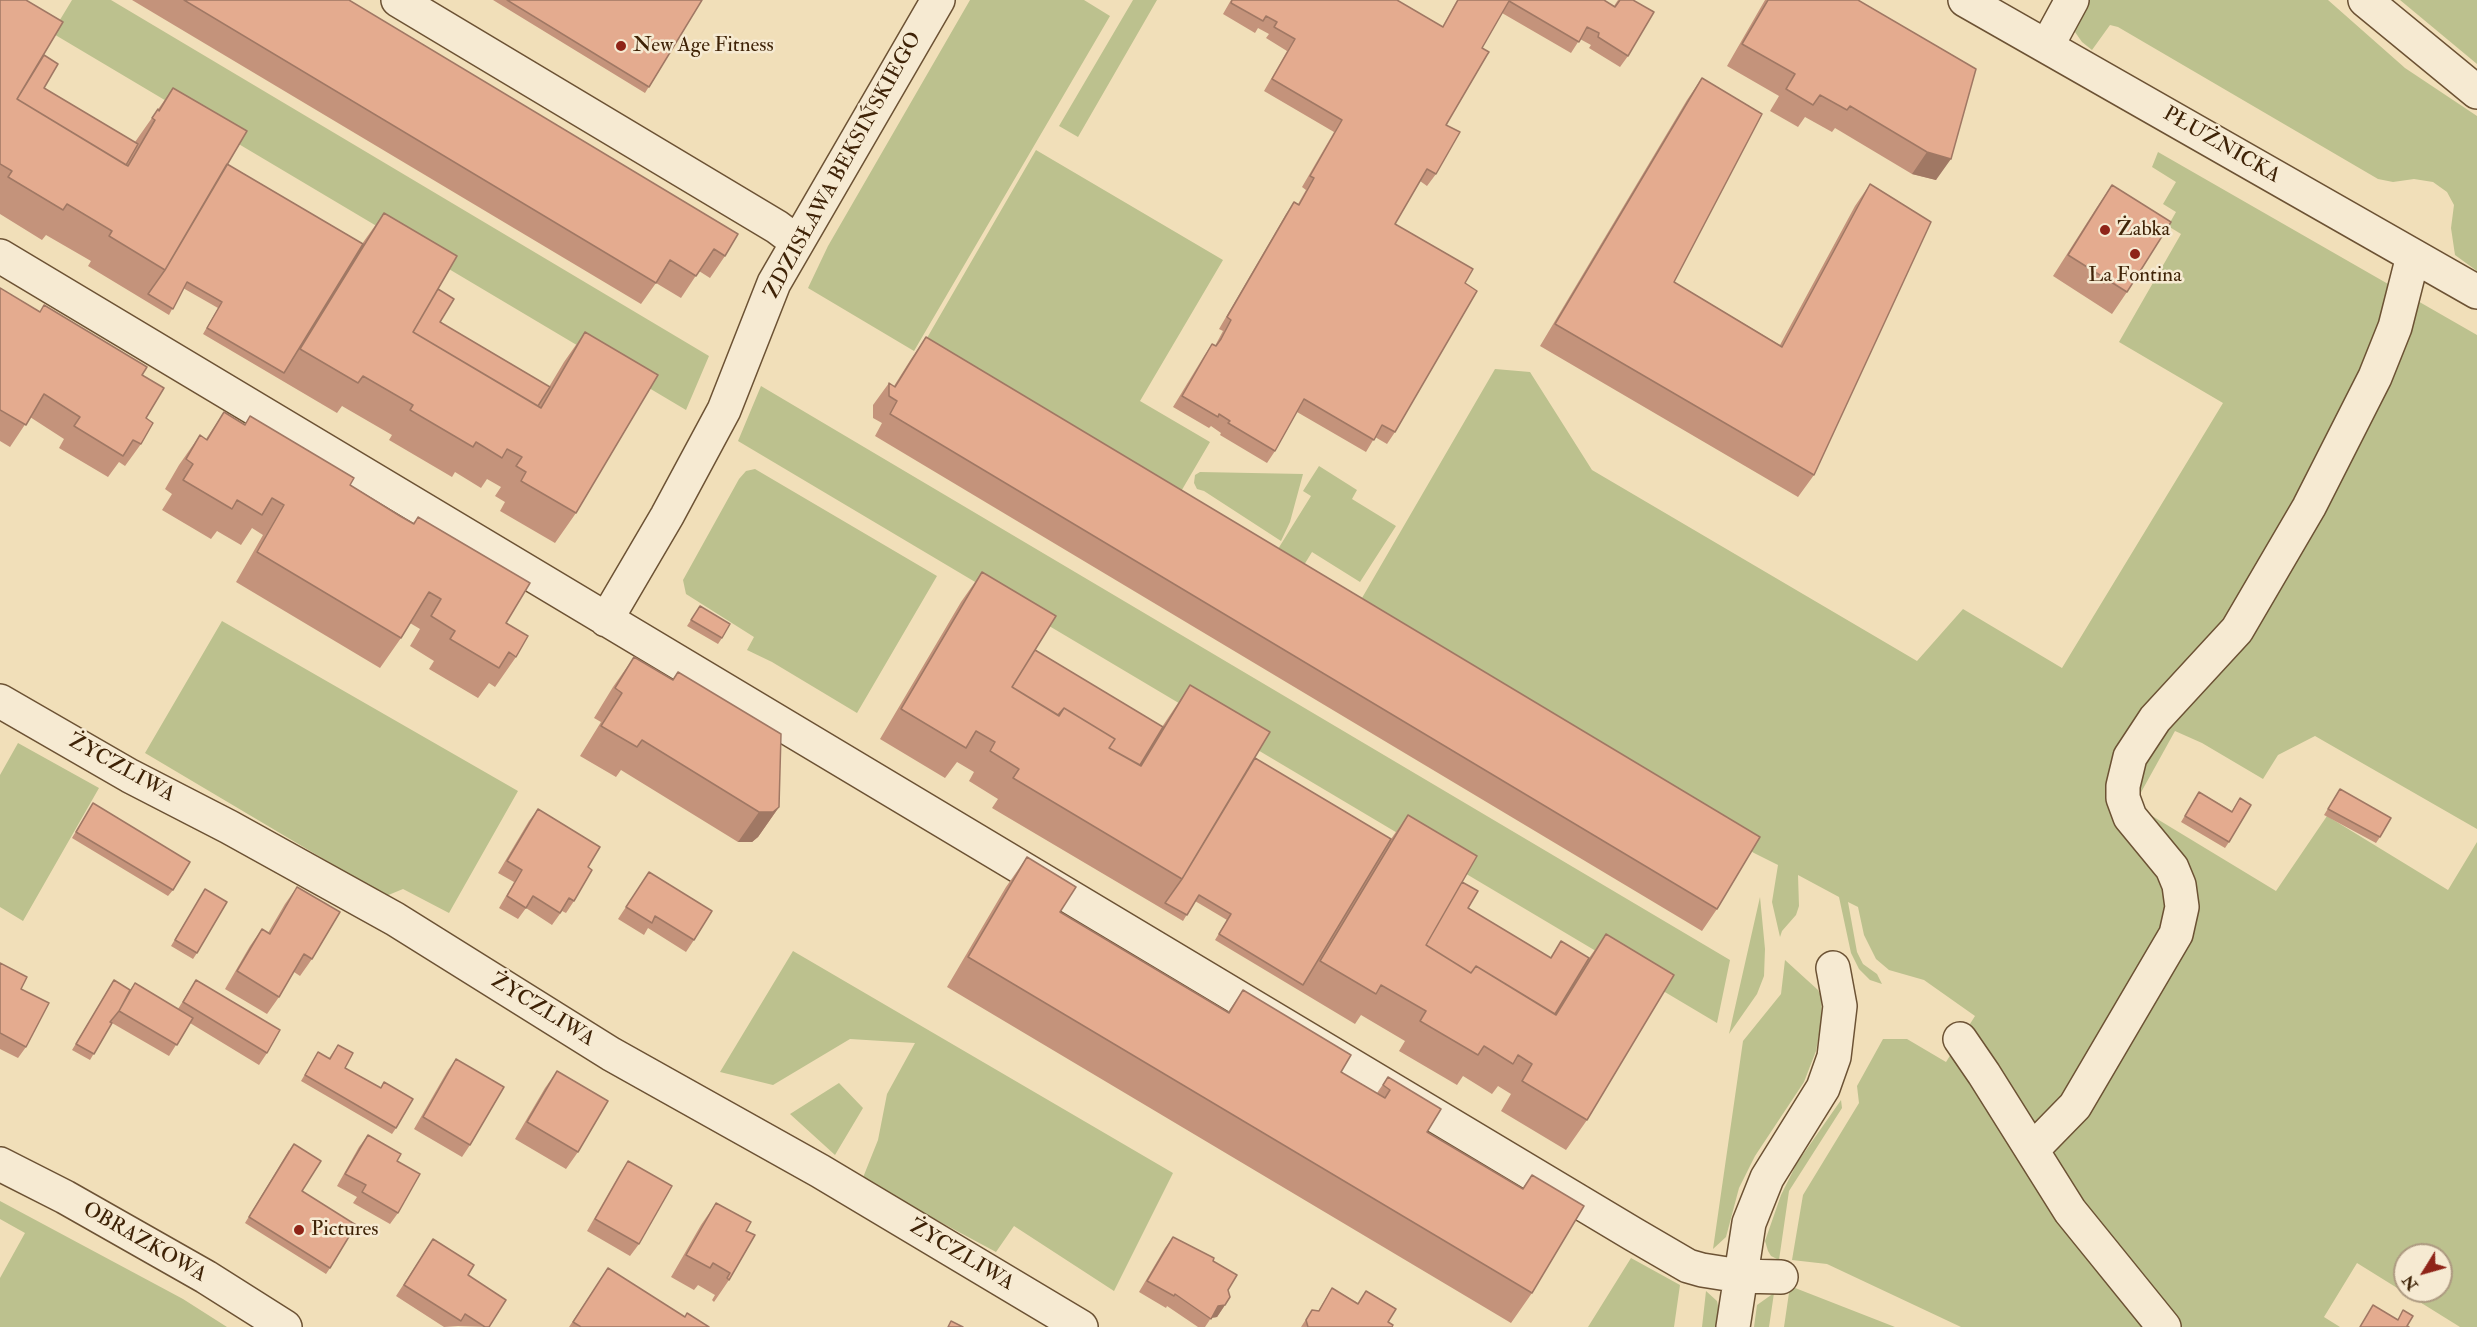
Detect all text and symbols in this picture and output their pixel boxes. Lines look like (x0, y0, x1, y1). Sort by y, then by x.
street label: ZDZISŁAWA BEKSIŃSKIEGO (760, 28, 928, 304)
place label: New Age Fitness (633, 33, 774, 59)
marker: New Age Fitness (614, 39, 628, 53)
street label: PŁUŻNICKA (2158, 102, 2284, 190)
place label: Żabka (2117, 217, 2170, 243)
marker: Żabka (2098, 223, 2112, 237)
marker: La Fontina (2128, 247, 2142, 261)
place label: La Fontina (2088, 263, 2182, 289)
street label: ŻYCZLIWA (63, 729, 179, 809)
street label: ŻYCZLIWA (485, 969, 599, 1053)
street label: OBRAZKOWA (78, 1197, 210, 1289)
street label: ŻYCZLIWA (904, 1215, 1018, 1297)
place label: Pictures (311, 1217, 379, 1243)
marker: Pictures (292, 1223, 306, 1237)
north arrow (2393, 1243, 2453, 1303)
text: N (2398, 1271, 2423, 1294)

